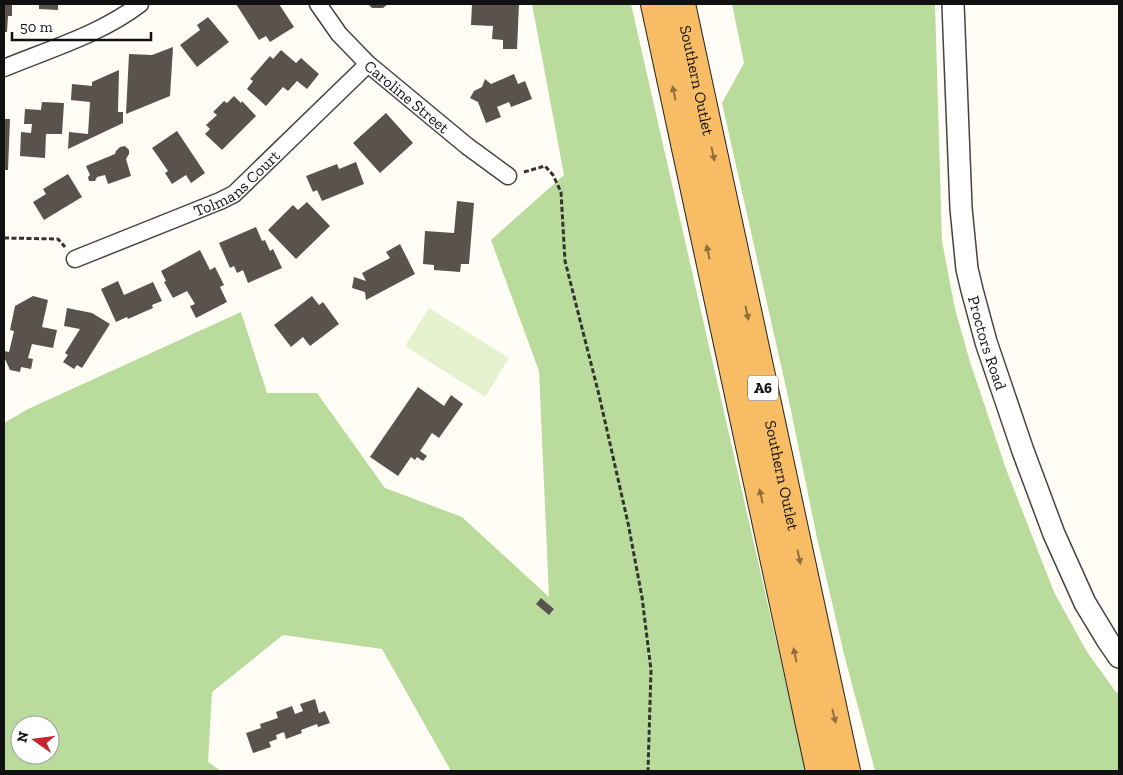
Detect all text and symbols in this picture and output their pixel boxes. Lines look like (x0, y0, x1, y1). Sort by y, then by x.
scale bar (12, 10, 151, 42)
text: 50 m (20, 18, 53, 36)
street label: Southern Outlet (676, 23, 718, 137)
street label: Caroline Street (361, 56, 453, 137)
one-way arrow (670, 86, 678, 101)
street label: Tolmans Court (191, 146, 283, 220)
one-way arrow (709, 147, 717, 163)
one-way arrow (704, 244, 712, 260)
street label: Proctors Road (964, 294, 1011, 392)
one-way arrow (743, 305, 751, 321)
road number: A6 (748, 376, 778, 400)
street label: Southern Outlet (761, 418, 803, 532)
one-way arrow (756, 488, 764, 504)
one-way arrow (795, 550, 803, 565)
one-way arrow (791, 648, 799, 663)
one-way arrow (830, 709, 838, 724)
north arrow (10, 715, 60, 765)
text: N (13, 729, 32, 744)

